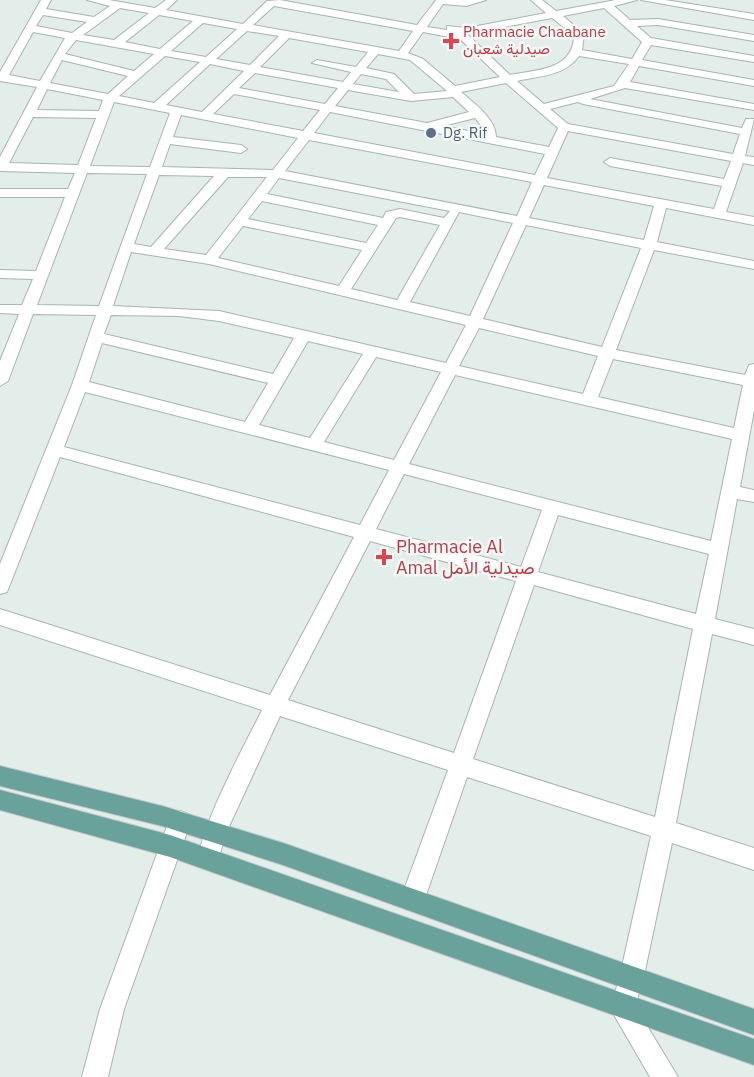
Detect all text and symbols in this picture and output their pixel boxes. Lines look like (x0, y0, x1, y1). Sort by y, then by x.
place label: Pharmacie Chaabane صيدلية شعبان (463, 22, 606, 58)
marker: Pharmacie Chaabane صيدلية شعبان (444, 34, 458, 48)
place label: Dg. Rif (443, 123, 487, 142)
marker: Dg. Rif (424, 126, 438, 140)
place label: Pharmacie Al Amal صيدلية الأمل (396, 535, 535, 579)
marker: Pharmacie Al Amal صيدلية الأمل (377, 550, 391, 564)

